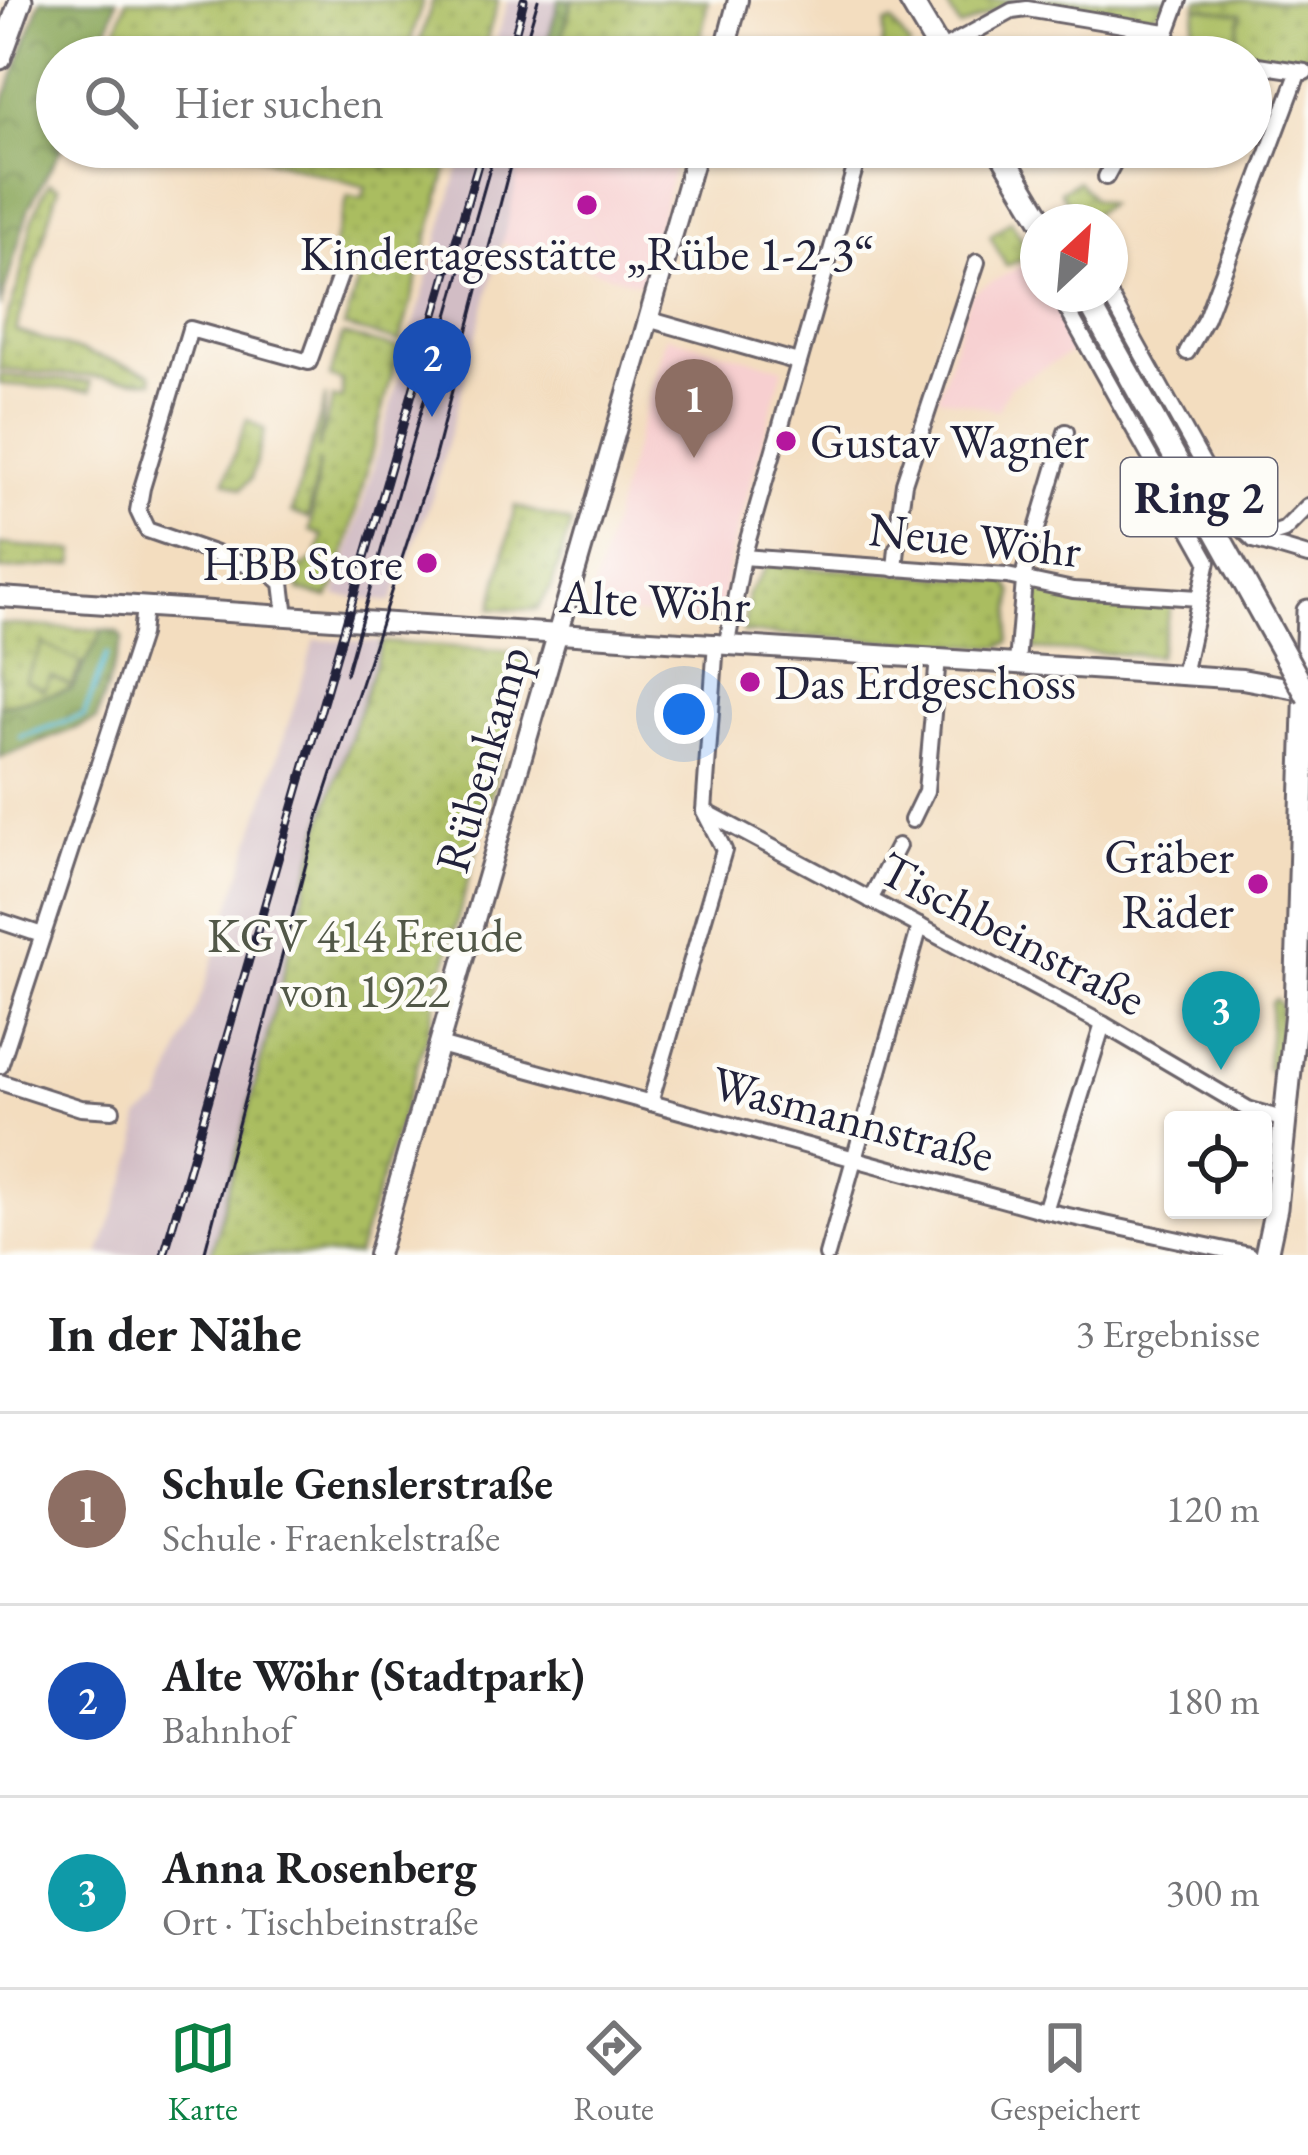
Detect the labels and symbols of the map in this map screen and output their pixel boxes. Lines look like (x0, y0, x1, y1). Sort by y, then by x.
marker: Kindertagesstätte „Rübe 1-2-3“ (574, 192, 600, 218)
north arrow (1020, 204, 1128, 312)
place label: Kindertagesstätte „Rübe 1-2-3“ (300, 222, 874, 284)
pin: 2 (393, 318, 471, 417)
pin: 1 (655, 359, 733, 458)
place label: Gustav Wagner (810, 410, 1089, 472)
marker: Gustav Wagner (773, 428, 799, 454)
road number: Ring 2 (1121, 458, 1277, 536)
street label: Neue Wöhr (866, 497, 1084, 581)
place label: HBB Store (202, 532, 403, 594)
marker: HBB Store (414, 550, 440, 576)
street label: Alte Wöhr (557, 564, 752, 636)
street label: Rübenkamp (420, 639, 544, 879)
place label: Das Erdgeschoss (774, 651, 1076, 713)
marker: Das Erdgeschoss (737, 669, 763, 695)
your location (654, 684, 714, 744)
place label: Gräber Räder (1104, 825, 1234, 942)
street label: Tischbeinstraße (869, 837, 1157, 1029)
marker: Gräber Räder (1245, 871, 1271, 897)
park label: KGV 414 Freude von 1922 (207, 904, 523, 1021)
pin: 3 (1182, 971, 1260, 1070)
street label: Wasmannstraße (705, 1051, 1001, 1185)

